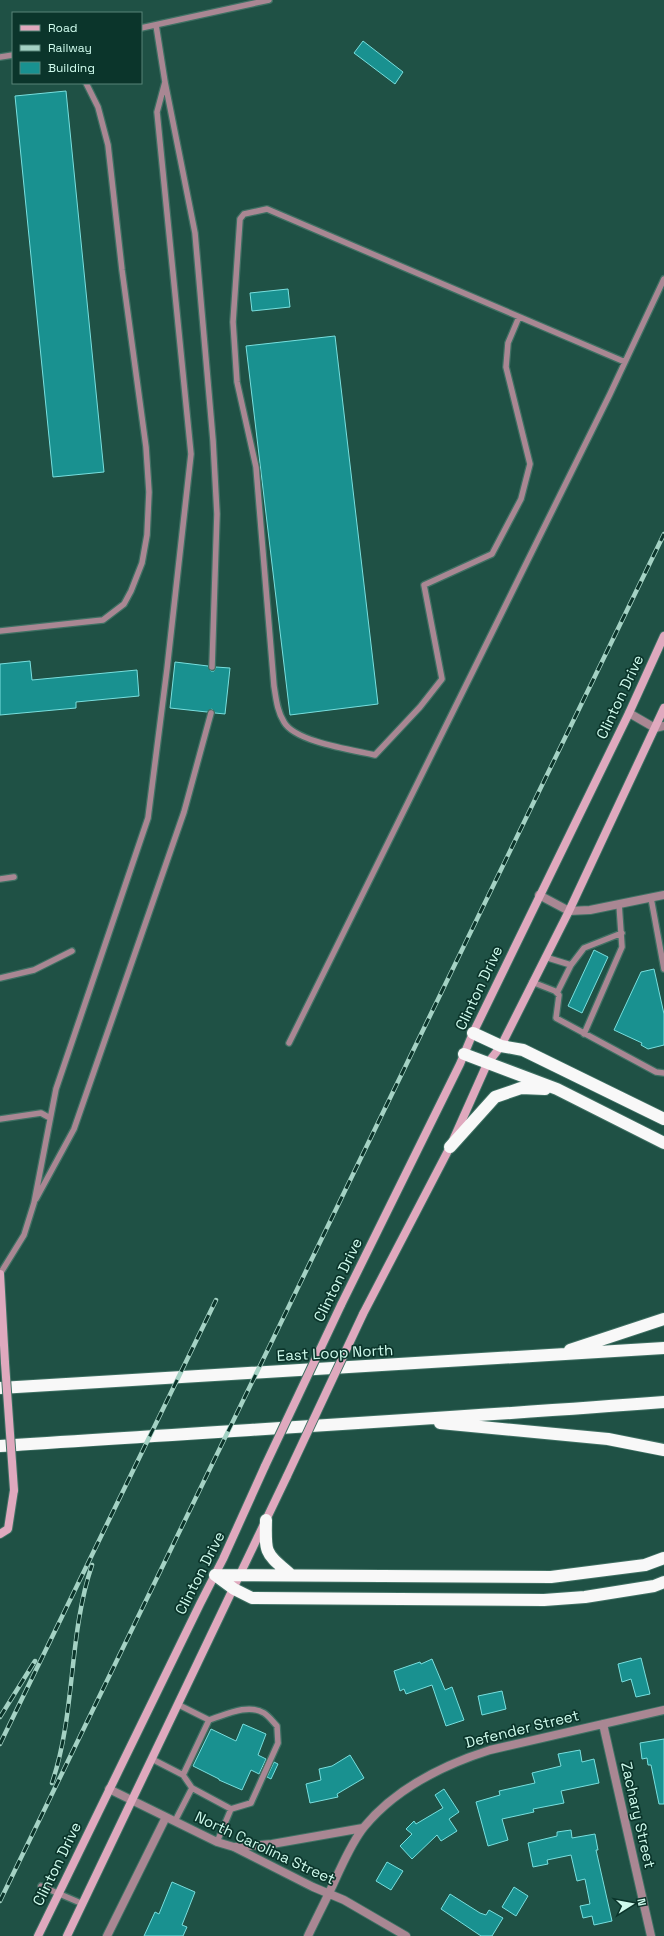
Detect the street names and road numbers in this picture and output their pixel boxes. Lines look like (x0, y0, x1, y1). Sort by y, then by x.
street label: Clinton Drive (592, 652, 647, 742)
street label: Clinton Drive (451, 943, 506, 1033)
street label: Clinton Drive (309, 1235, 366, 1325)
street label: East Loop North (276, 1340, 394, 1365)
street label: Clinton Drive (170, 1528, 229, 1618)
street label: Defender Street (463, 1705, 581, 1752)
street label: Zachary Street (617, 1760, 660, 1870)
street label: North Carolina Street (192, 1807, 338, 1888)
street label: Clinton Drive (28, 1819, 85, 1909)

